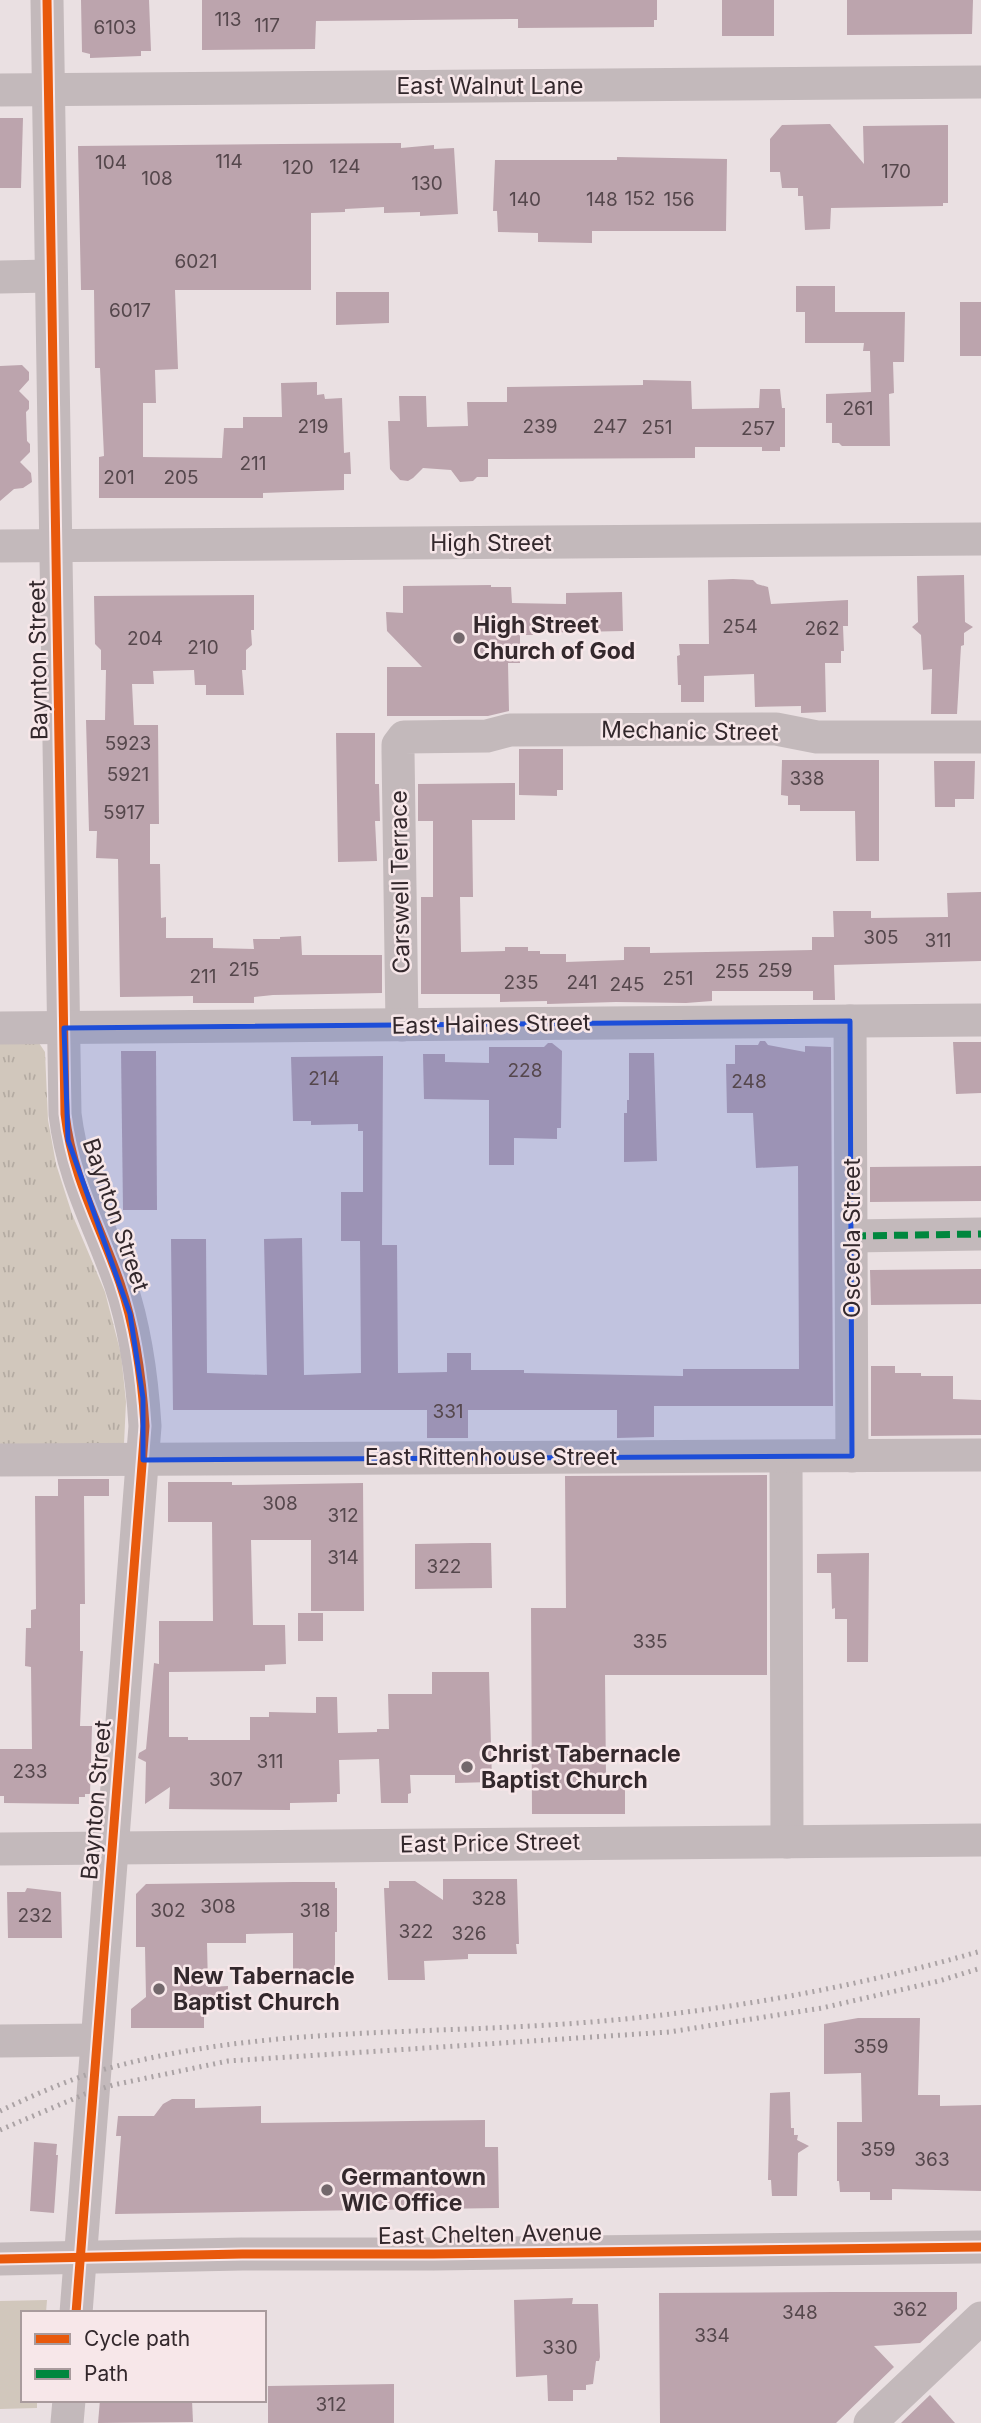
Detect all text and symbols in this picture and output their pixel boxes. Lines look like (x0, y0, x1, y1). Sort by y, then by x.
house number: 113 (214, 8, 242, 31)
house number: 117 (254, 14, 280, 37)
house number: 6103 (93, 16, 137, 39)
street label: East Walnut Lane (397, 72, 583, 100)
house number: 114 (215, 150, 243, 173)
house number: 104 (95, 151, 127, 174)
house number: 124 (329, 155, 361, 178)
house number: 120 (282, 156, 314, 179)
house number: 170 (881, 160, 911, 183)
house number: 108 (141, 167, 173, 190)
house number: 130 (411, 172, 443, 195)
house number: 152 (625, 187, 655, 210)
house number: 140 (509, 188, 541, 211)
house number: 148 (586, 188, 618, 211)
house number: 156 (663, 188, 695, 211)
house number: 6021 (174, 250, 218, 273)
house number: 6017 (109, 299, 151, 322)
house number: 261 (842, 397, 874, 420)
house number: 219 (297, 415, 329, 438)
house number: 239 (522, 415, 558, 438)
house number: 247 (593, 415, 627, 438)
house number: 251 (642, 416, 672, 439)
house number: 257 (741, 417, 775, 440)
house number: 211 (239, 452, 267, 475)
house number: 201 (103, 466, 135, 489)
house number: 205 (163, 466, 199, 489)
street label: High Street (430, 529, 552, 557)
street label: Baynton Street (23, 579, 53, 740)
place label: High Street Church of God (473, 611, 635, 665)
house number: 254 (722, 615, 758, 638)
house number: 262 (805, 617, 839, 640)
house number: 204 (127, 627, 163, 650)
marker: High Street Church of God (451, 630, 467, 646)
house number: 210 (187, 636, 219, 659)
street label: Mechanic Street (601, 715, 779, 747)
house number: 5923 (105, 732, 151, 755)
house number: 5921 (107, 763, 149, 786)
house number: 338 (789, 767, 825, 790)
street label: Carswell Terrace (384, 790, 416, 974)
house number: 5917 (103, 801, 145, 824)
house number: 305 (863, 926, 899, 949)
house number: 311 (924, 929, 952, 952)
house number: 215 (229, 958, 259, 981)
house number: 259 (758, 959, 792, 982)
house number: 255 (715, 960, 749, 983)
house number: 211 (189, 965, 217, 988)
house number: 251 (663, 967, 693, 990)
house number: 235 (504, 971, 538, 994)
house number: 241 (567, 971, 597, 994)
house number: 245 (609, 973, 645, 996)
street label: East Haines Street (391, 1008, 591, 1040)
house number: 228 (508, 1059, 542, 1082)
house number: 214 (308, 1067, 340, 1090)
house number: 248 (731, 1070, 767, 1093)
street label: Baynton Street (77, 1135, 155, 1296)
street label: Osceola Street (838, 1158, 866, 1318)
house number: 331 (432, 1400, 464, 1423)
street label: East Rittenhouse Street (365, 1443, 618, 1471)
house number: 308 (262, 1492, 298, 1515)
house number: 312 (327, 1504, 359, 1527)
house number: 314 (327, 1546, 359, 1569)
house number: 322 (427, 1555, 461, 1578)
house number: 335 (632, 1630, 668, 1653)
street label: Baynton Street (75, 1719, 117, 1881)
place label: Christ Tabernacle Baptist Church (481, 1740, 681, 1794)
house number: 311 (256, 1750, 284, 1773)
marker: Christ Tabernacle Baptist Church (459, 1759, 475, 1775)
house number: 233 (12, 1760, 48, 1783)
house number: 307 (209, 1768, 243, 1791)
street label: East Price Street (400, 1827, 581, 1859)
house number: 328 (471, 1887, 507, 1910)
house number: 308 (200, 1895, 236, 1918)
house number: 302 (150, 1899, 186, 1922)
house number: 318 (299, 1899, 331, 1922)
house number: 232 (18, 1904, 52, 1927)
house number: 322 (399, 1920, 433, 1943)
house number: 326 (451, 1922, 487, 1945)
place label: New Tabernacle Baptist Church (173, 1962, 355, 2016)
marker: New Tabernacle Baptist Church (151, 1981, 167, 1997)
house number: 359 (853, 2035, 889, 2058)
house number: 359 (860, 2138, 896, 2161)
house number: 363 (914, 2148, 950, 2171)
place label: Germantown WIC Office (341, 2163, 486, 2217)
marker: Germantown WIC Office (319, 2182, 335, 2198)
street label: East Chelten Avenue (378, 2218, 602, 2250)
house number: 362 (892, 2298, 928, 2321)
house number: 348 (782, 2301, 818, 2324)
legend (21, 2311, 266, 2402)
house number: 334 (694, 2324, 730, 2347)
text: Cycle path (84, 2326, 190, 2351)
house number: 330 (542, 2336, 578, 2359)
text: Path (84, 2361, 129, 2386)
house number: 312 (315, 2393, 347, 2416)

